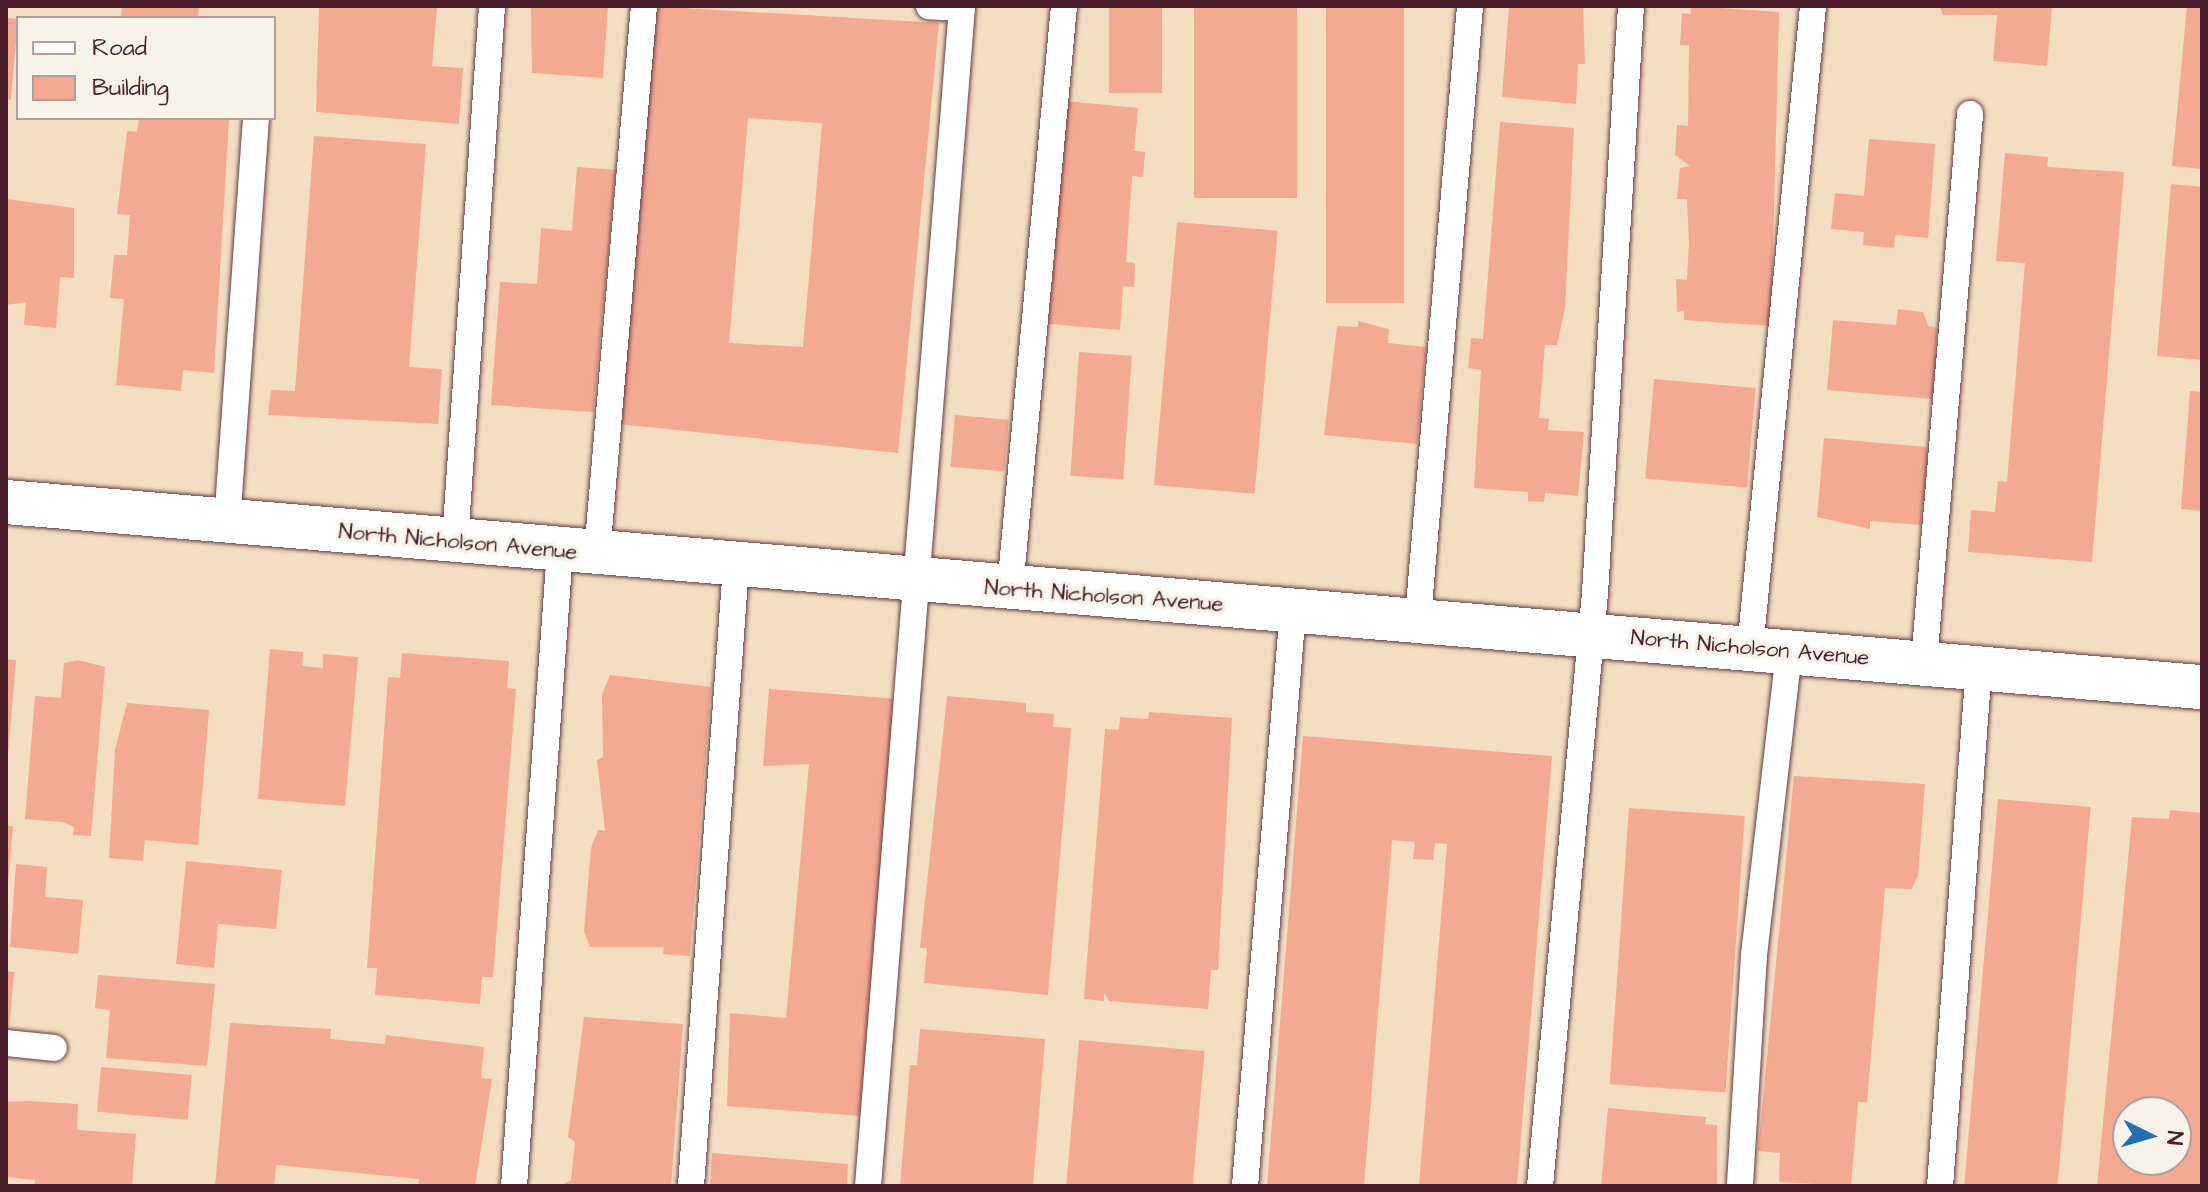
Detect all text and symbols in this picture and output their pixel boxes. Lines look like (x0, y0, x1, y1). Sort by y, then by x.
legend (16, 16, 276, 120)
text: Road (92, 31, 147, 65)
text: Building (92, 71, 169, 105)
street label: North Nicholson Avenue (338, 518, 578, 566)
street label: North Nicholson Avenue (984, 574, 1224, 618)
street label: North Nicholson Avenue (1630, 624, 1870, 672)
north arrow (2112, 1096, 2192, 1176)
text: N (2158, 1130, 2190, 1146)

